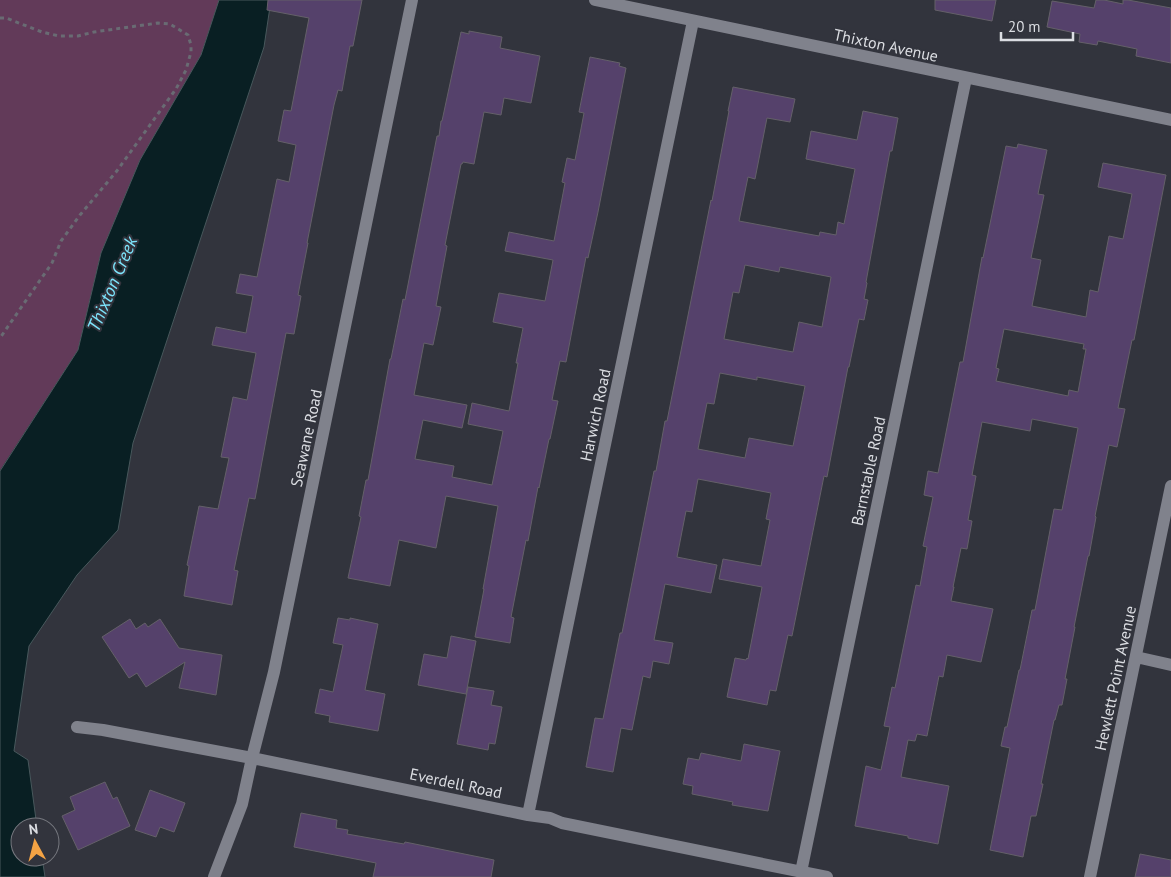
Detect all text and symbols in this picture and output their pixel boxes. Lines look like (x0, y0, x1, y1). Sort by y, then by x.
scale bar (1001, 10, 1074, 42)
text: 20 m (1008, 17, 1041, 36)
street label: Thixton Avenue (832, 24, 940, 66)
water label: Thixton Creek (82, 232, 143, 335)
street label: Harwich Road (575, 367, 615, 463)
street label: Seawane Road (286, 387, 326, 489)
street label: Barnstable Road (847, 415, 889, 527)
street label: Hewlett Point Avenue (1090, 604, 1140, 752)
street label: Everdell Road (408, 763, 504, 803)
north arrow (10, 817, 60, 867)
text: N (28, 820, 39, 839)

